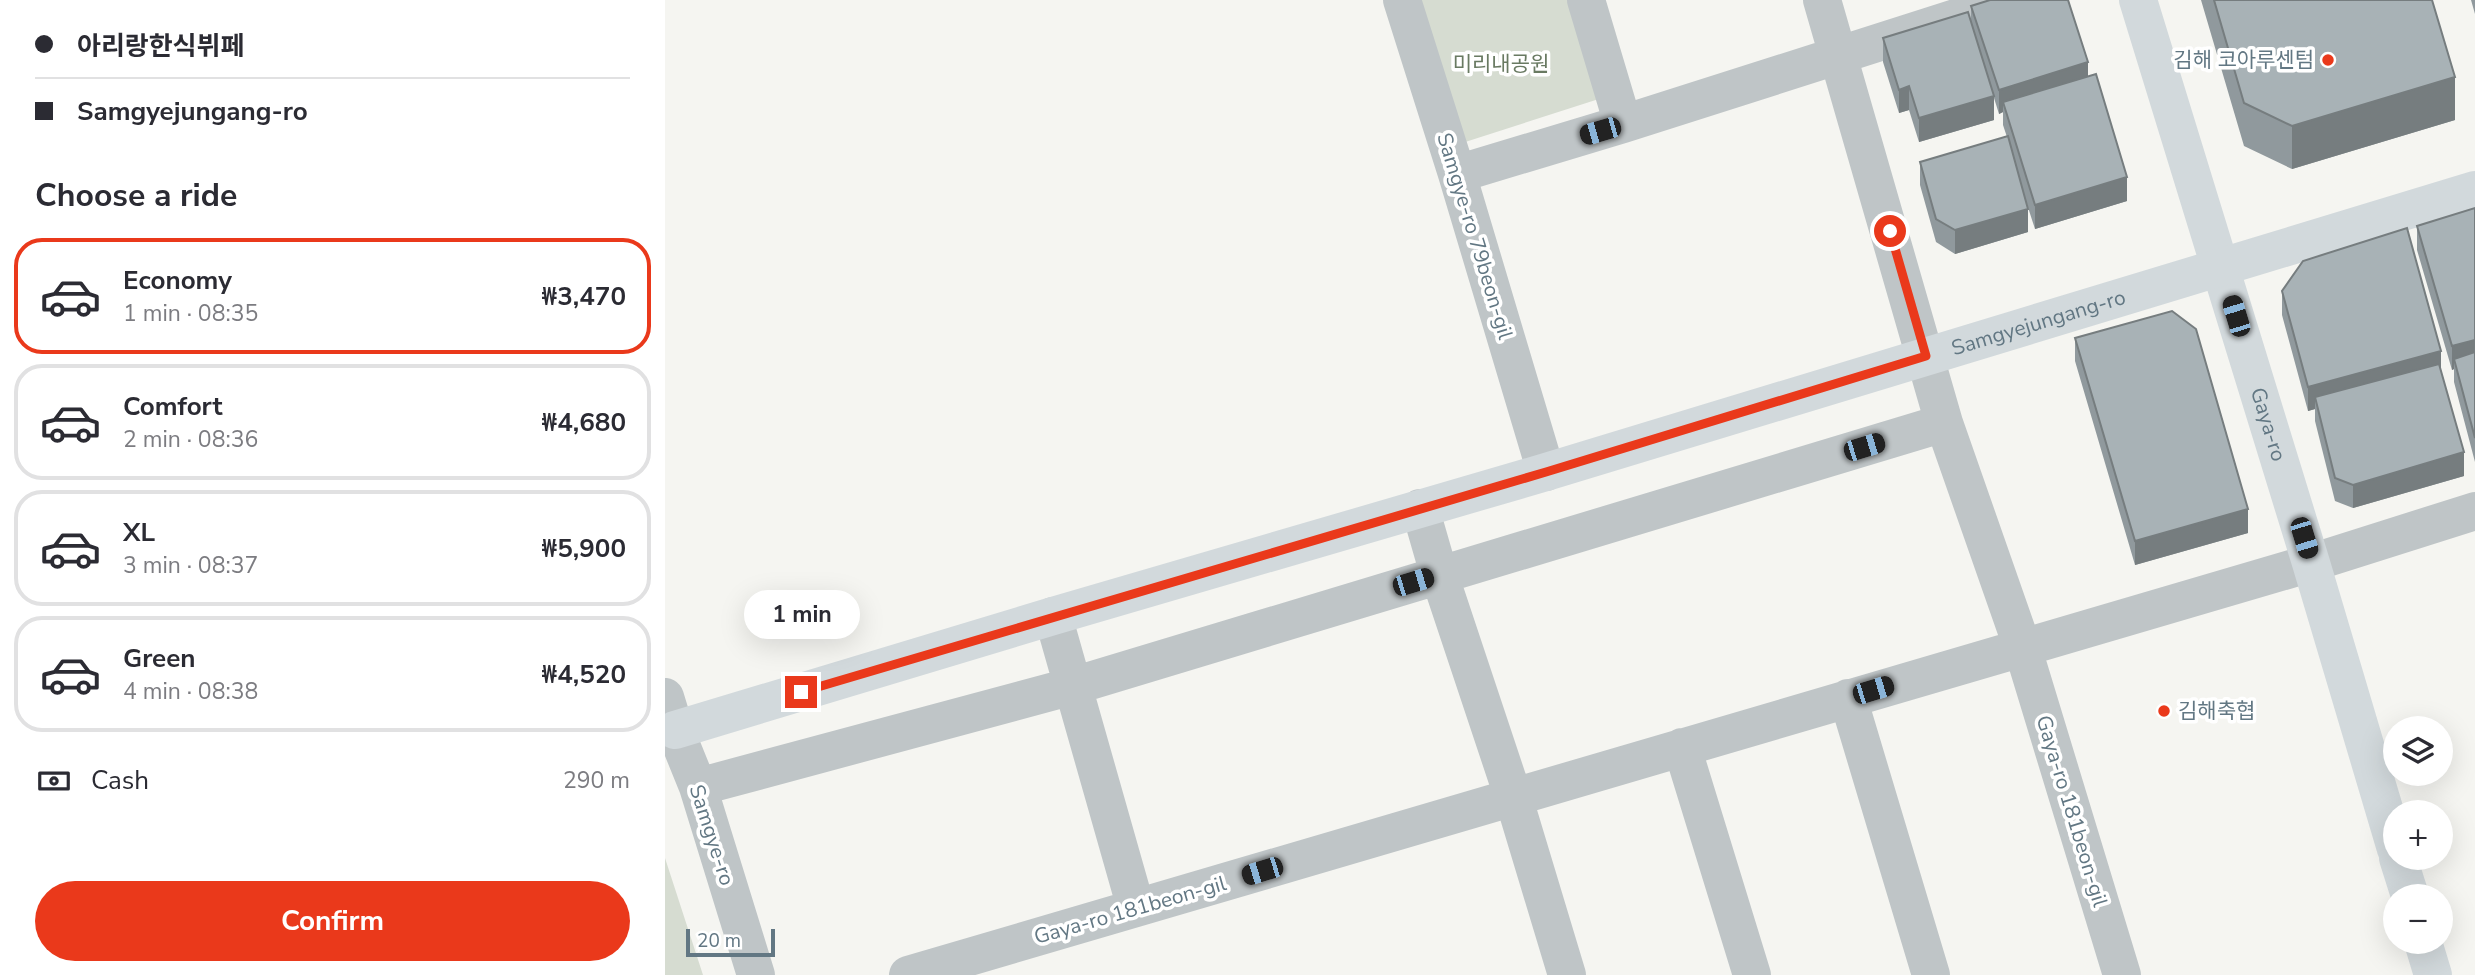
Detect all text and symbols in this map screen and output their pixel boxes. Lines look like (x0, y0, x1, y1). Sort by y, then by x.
text: 아리랑한식뷔페 (77, 29, 244, 64)
place label: 김해 코아루센텀 (2173, 46, 2314, 74)
park label: 미리내공원 (1453, 50, 1549, 78)
marker: 김해 코아루센텀 (2320, 52, 2336, 68)
text: Samgyejungang-ro (77, 94, 308, 129)
car (1577, 115, 1624, 147)
street label: Samgye-ro 79beon-gil (1430, 129, 1520, 343)
text: Choose a ride (35, 174, 237, 217)
route start (1874, 215, 1906, 247)
text: Economy (123, 263, 232, 298)
icon: car (39, 265, 102, 328)
text: ₩3,470 (542, 279, 626, 314)
street label: Samgyejungang-ro (1948, 283, 2129, 362)
car (2220, 293, 2253, 339)
text: 1 min · 08:35 (123, 298, 258, 329)
street label: Gaya-ro (2244, 384, 2293, 465)
text: Comfort (123, 389, 223, 424)
icon: car (39, 391, 102, 454)
text: ₩4,680 (542, 405, 626, 440)
text: 2 min · 08:36 (123, 424, 258, 455)
car (1841, 431, 1888, 463)
text: XL (123, 515, 155, 550)
car (2288, 515, 2321, 561)
icon: car (39, 517, 102, 580)
text: ₩5,900 (542, 531, 626, 566)
text: 3 min · 08:37 (123, 550, 258, 581)
car (1390, 566, 1437, 598)
callout: 1 min (743, 590, 859, 640)
text: 1 min (772, 599, 832, 630)
text: Green (123, 641, 196, 676)
icon: car (39, 643, 102, 706)
text: ₩4,520 (542, 657, 626, 692)
car (1850, 674, 1897, 706)
text: 4 min · 08:38 (123, 676, 258, 707)
route end (785, 676, 817, 708)
place label: 김해축협 (2178, 697, 2255, 725)
marker: 김해축협 (2156, 703, 2172, 719)
street label: Gaya-ro 181beon-gil (2030, 712, 2115, 911)
map controls (2383, 716, 2453, 954)
button: layers (2383, 716, 2453, 786)
icon: cash (35, 762, 73, 800)
text: Cash (91, 763, 149, 798)
text: 290 m (563, 765, 630, 796)
street label: Samgye-ro (683, 781, 741, 889)
button: + (2383, 800, 2453, 870)
car (1239, 855, 1286, 887)
street label: Gaya-ro 181beon-gil (1031, 869, 1230, 951)
button: Confirm (35, 881, 630, 961)
button: − (2383, 884, 2453, 954)
scale bar (686, 926, 775, 958)
text: 20 m (697, 928, 741, 954)

